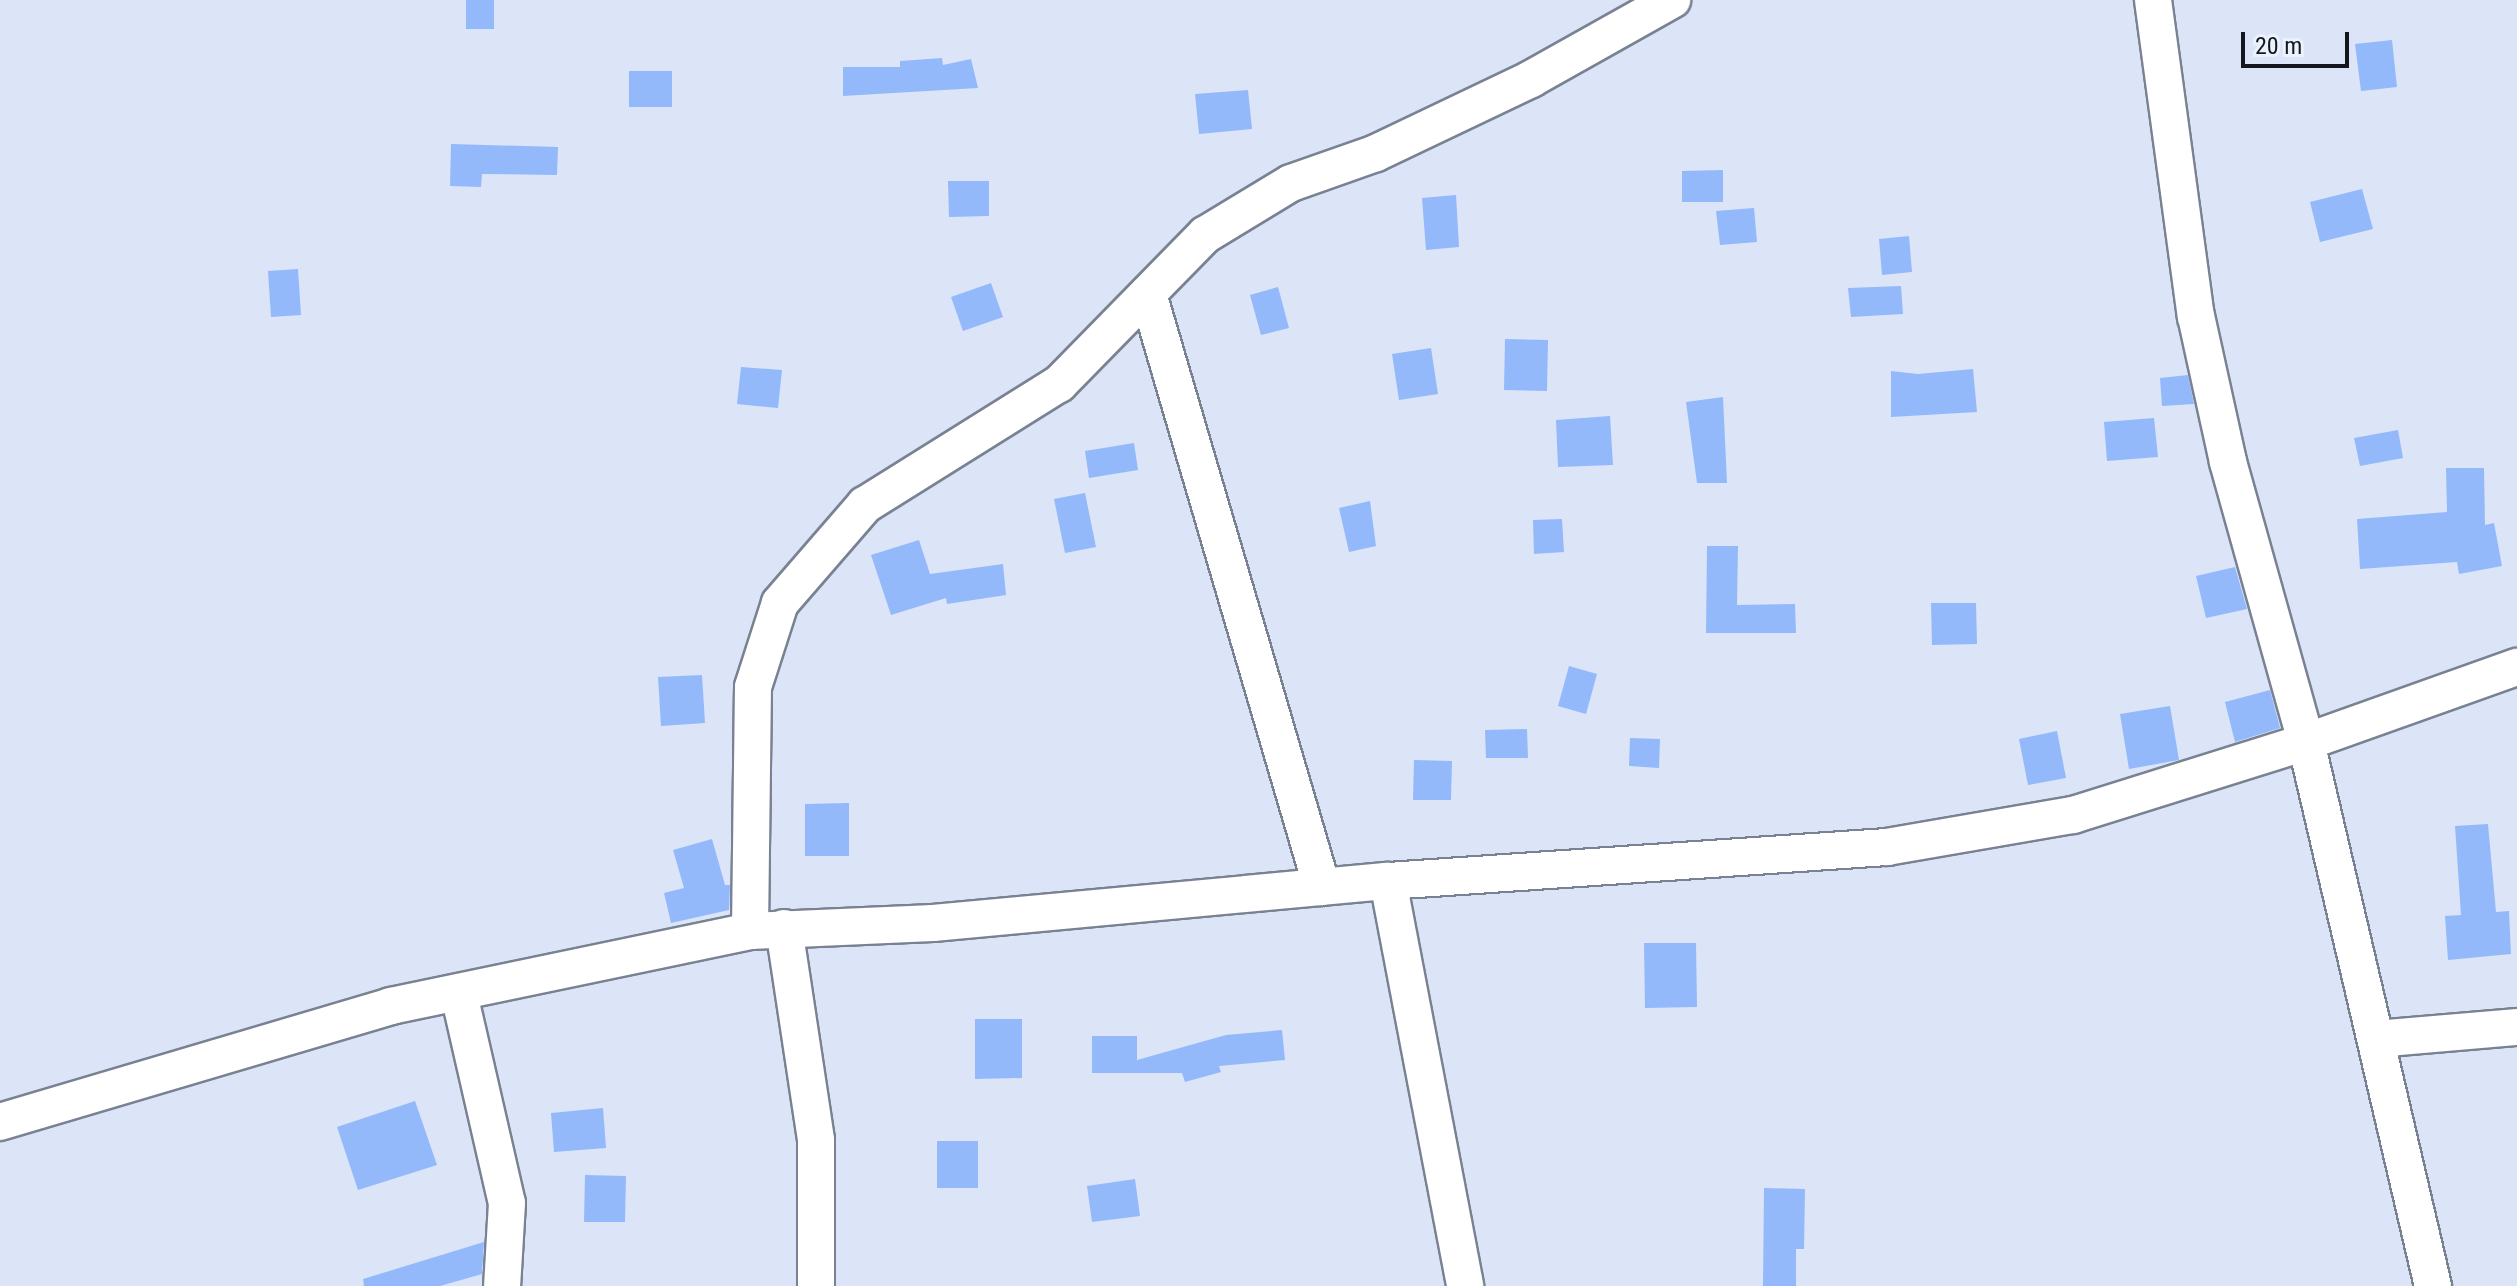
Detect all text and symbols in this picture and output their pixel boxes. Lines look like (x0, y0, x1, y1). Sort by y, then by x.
scale bar (2245, 16, 2353, 66)
text: 20 m (2255, 32, 2302, 60)

